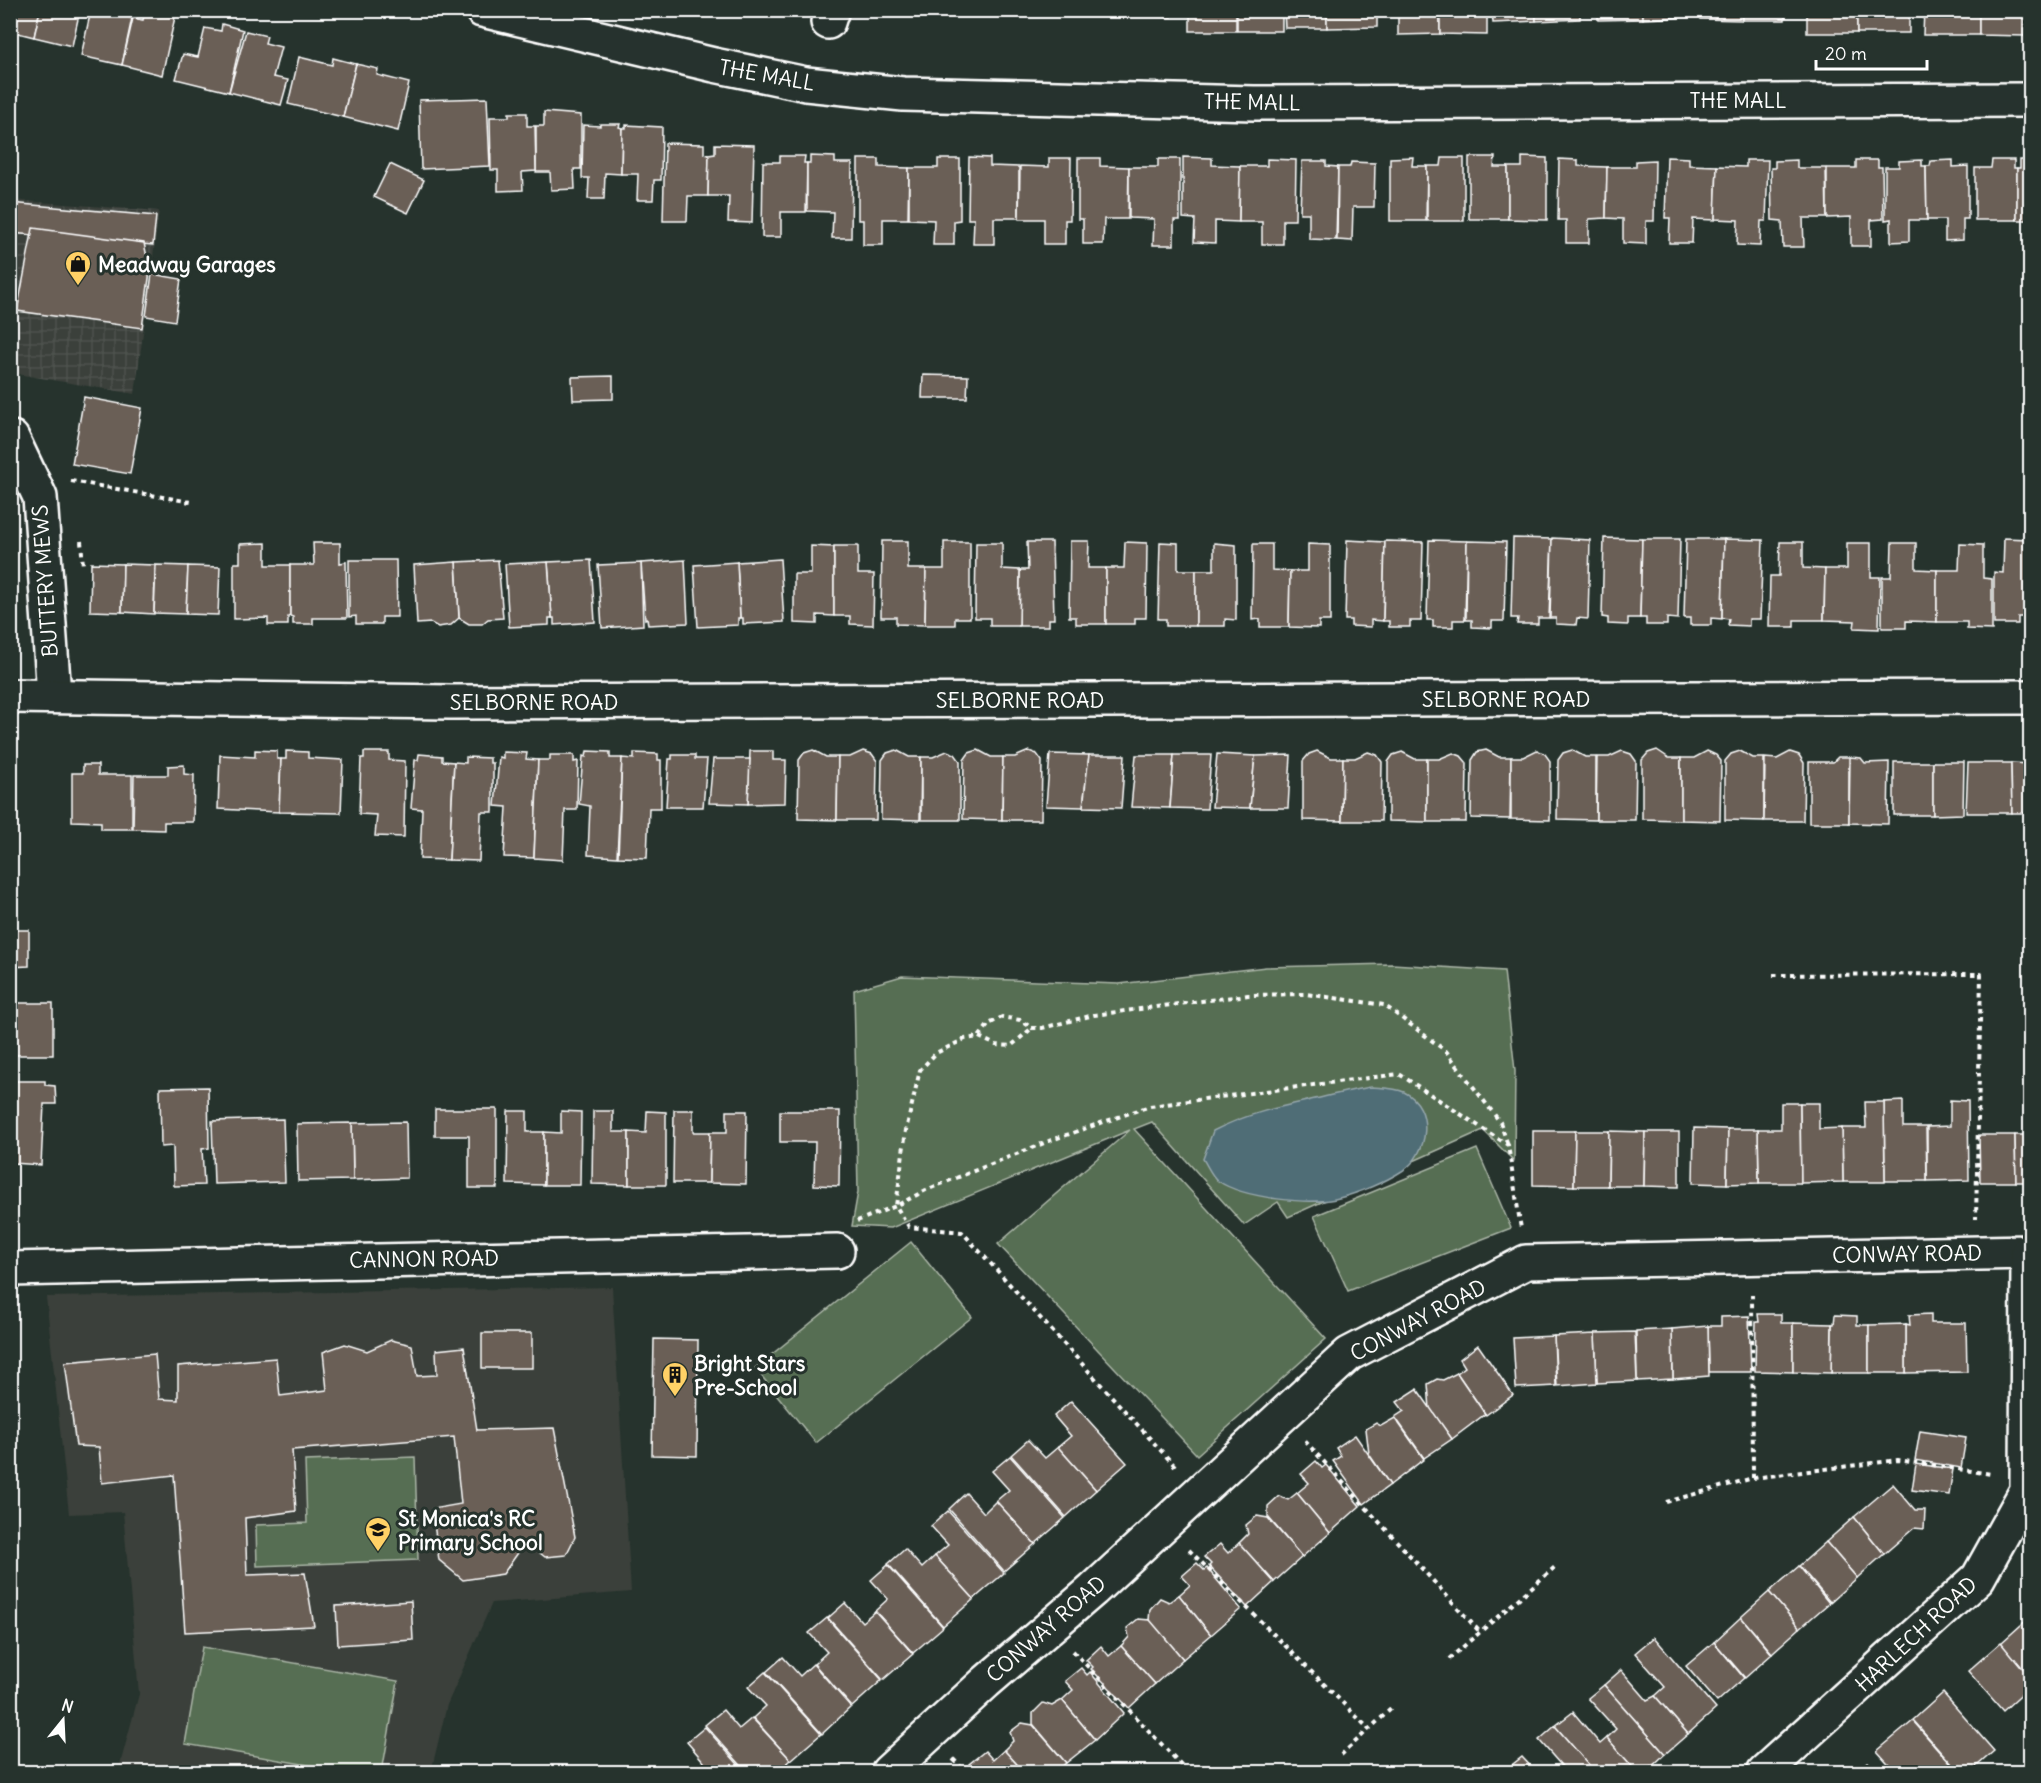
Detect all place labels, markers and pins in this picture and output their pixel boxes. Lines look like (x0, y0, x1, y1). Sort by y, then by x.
shop icon: Meadway Garages (63, 249, 93, 287)
place label: Meadway Garages (98, 251, 276, 278)
place label: Bright Stars Pre-School (694, 1350, 806, 1401)
building icon: Bright Stars Pre-School (660, 1360, 690, 1398)
place label: St Monica's RC Primary School (398, 1505, 543, 1556)
school or university icon: St Monica's RC Primary School (363, 1515, 393, 1553)

